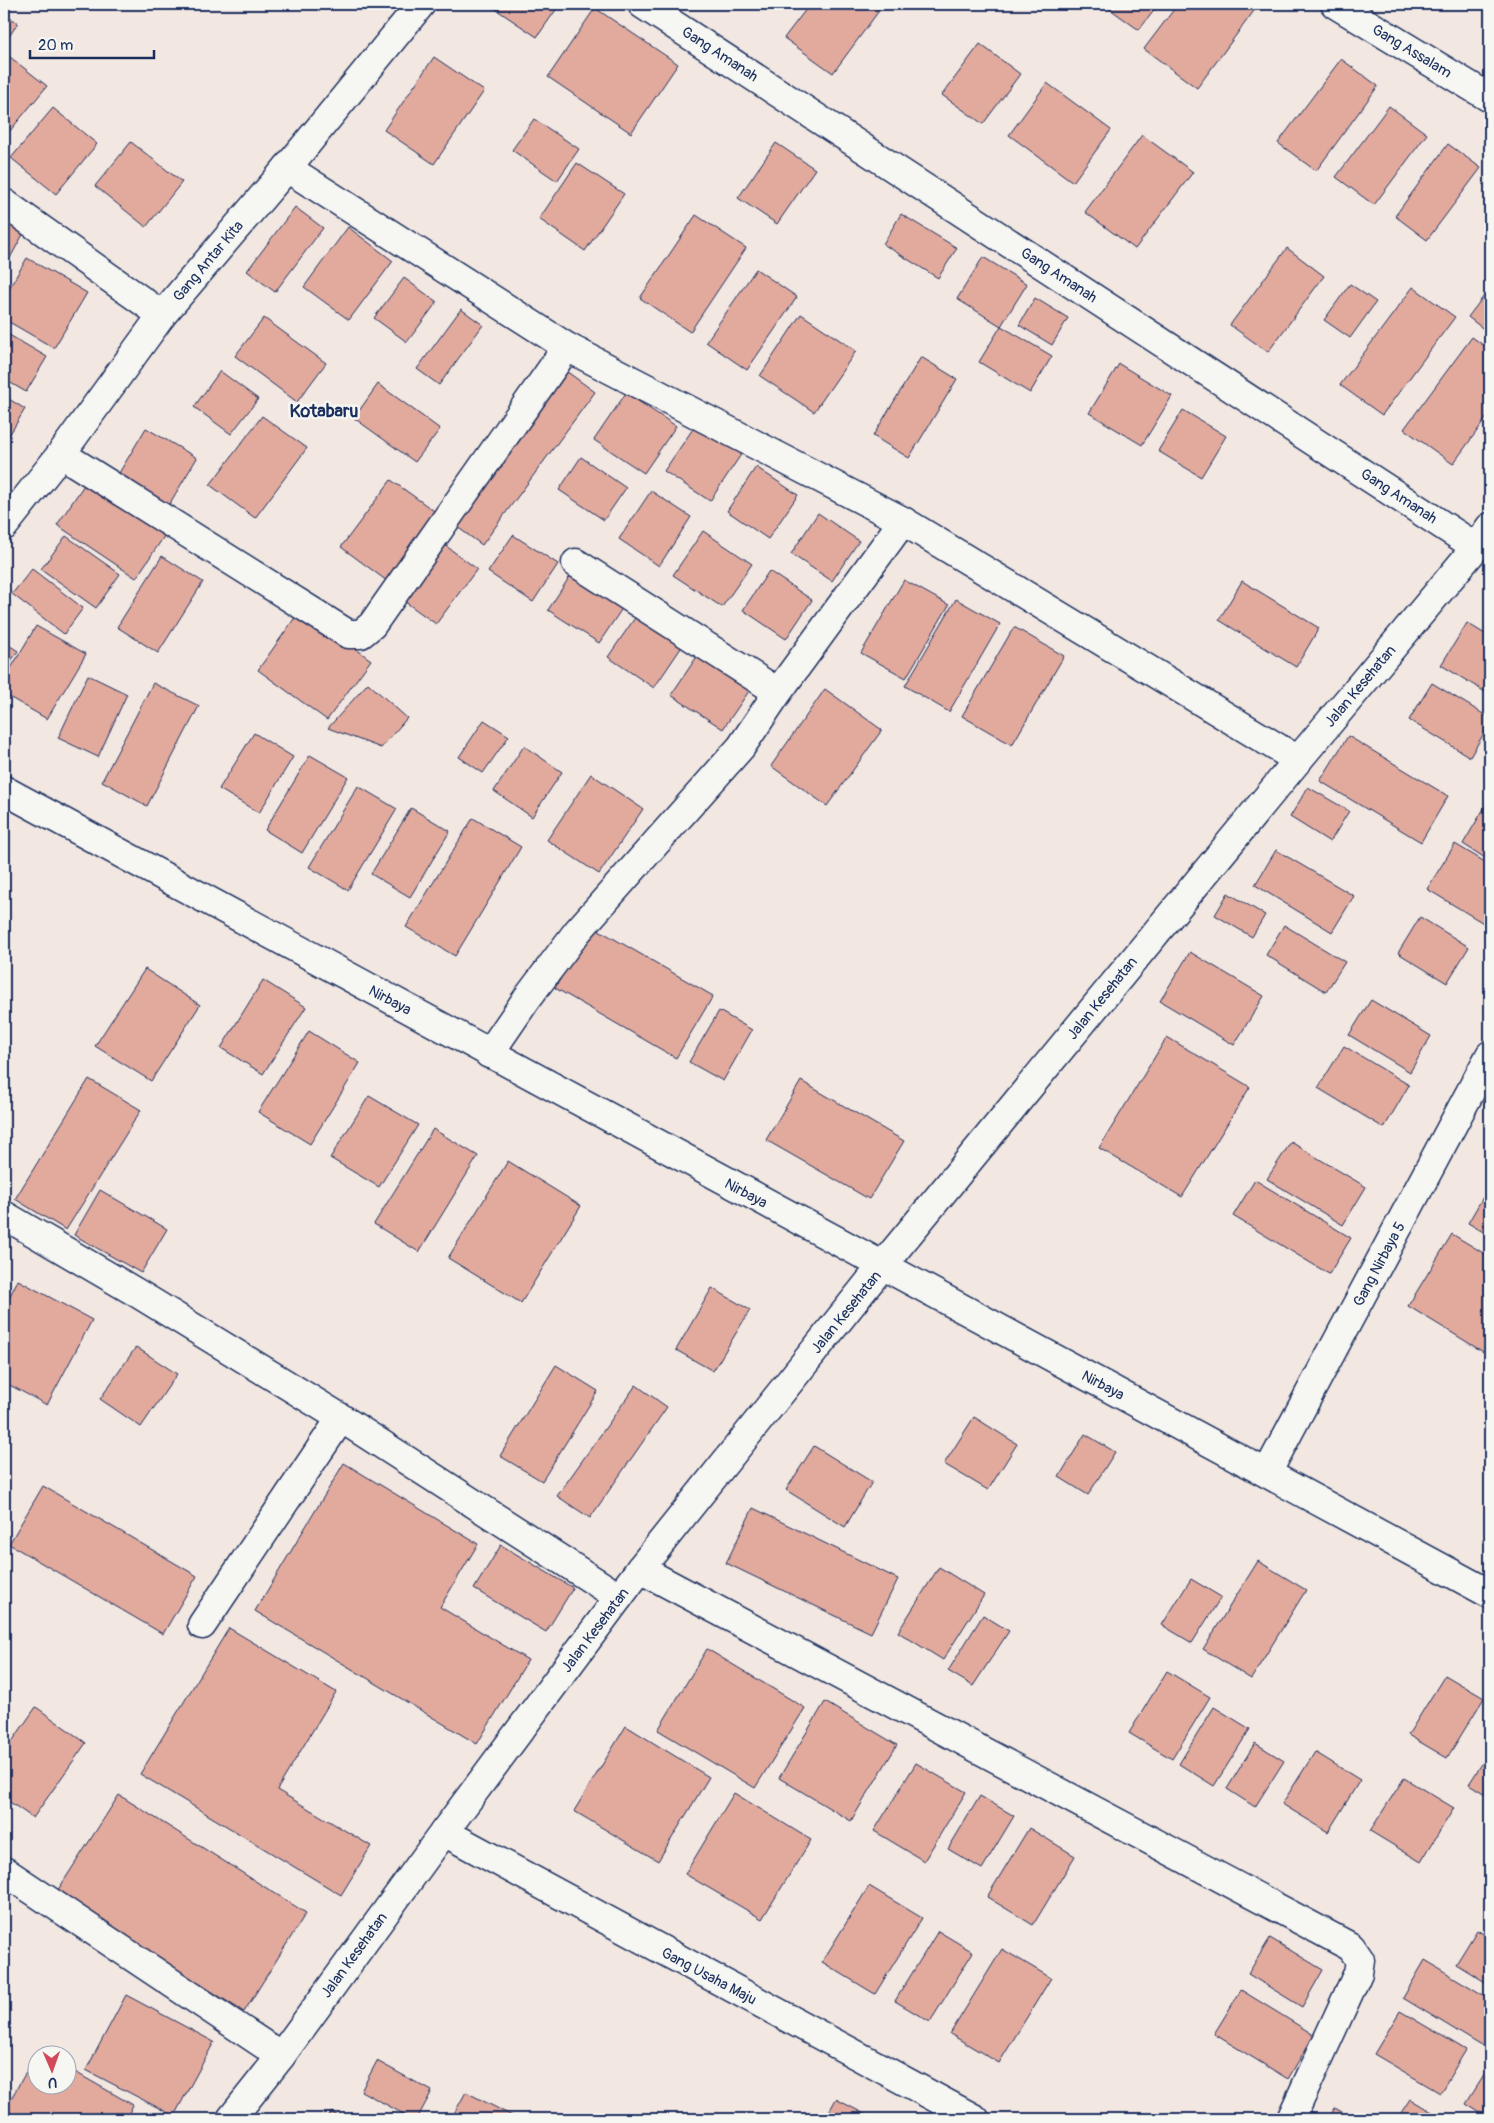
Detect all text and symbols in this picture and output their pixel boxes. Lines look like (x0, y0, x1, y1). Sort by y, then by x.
street label: Gang Assalam (1368, 20, 1455, 83)
street label: Gang Amanah (678, 23, 762, 86)
scale bar (30, 28, 154, 60)
text: 20 m (38, 36, 73, 55)
street label: Gang Antar Kita (169, 217, 248, 306)
street label: Gang Amanah (1017, 244, 1101, 307)
district label: Kotabaru (290, 400, 358, 423)
street label: Gang Amanah (1357, 465, 1441, 528)
street label: Jalan Kesehatan (1321, 641, 1400, 731)
street label: Jalan Kesehatan (1063, 953, 1142, 1044)
street label: Nirbaya (365, 981, 415, 1020)
street label: Nirbaya (721, 1174, 771, 1213)
street label: Gang Nirbaya 5 (1349, 1219, 1410, 1310)
street label: Jalan Kesehatan (807, 1267, 886, 1358)
street label: Nirbaya (1078, 1366, 1128, 1405)
street label: Jalan Kesehatan (557, 1584, 633, 1676)
street label: Jalan Kesehatan (317, 1909, 392, 2002)
street label: Gang Usaha Maju (658, 1943, 760, 2010)
north arrow (28, 2046, 78, 2096)
text: U (48, 2074, 57, 2091)

